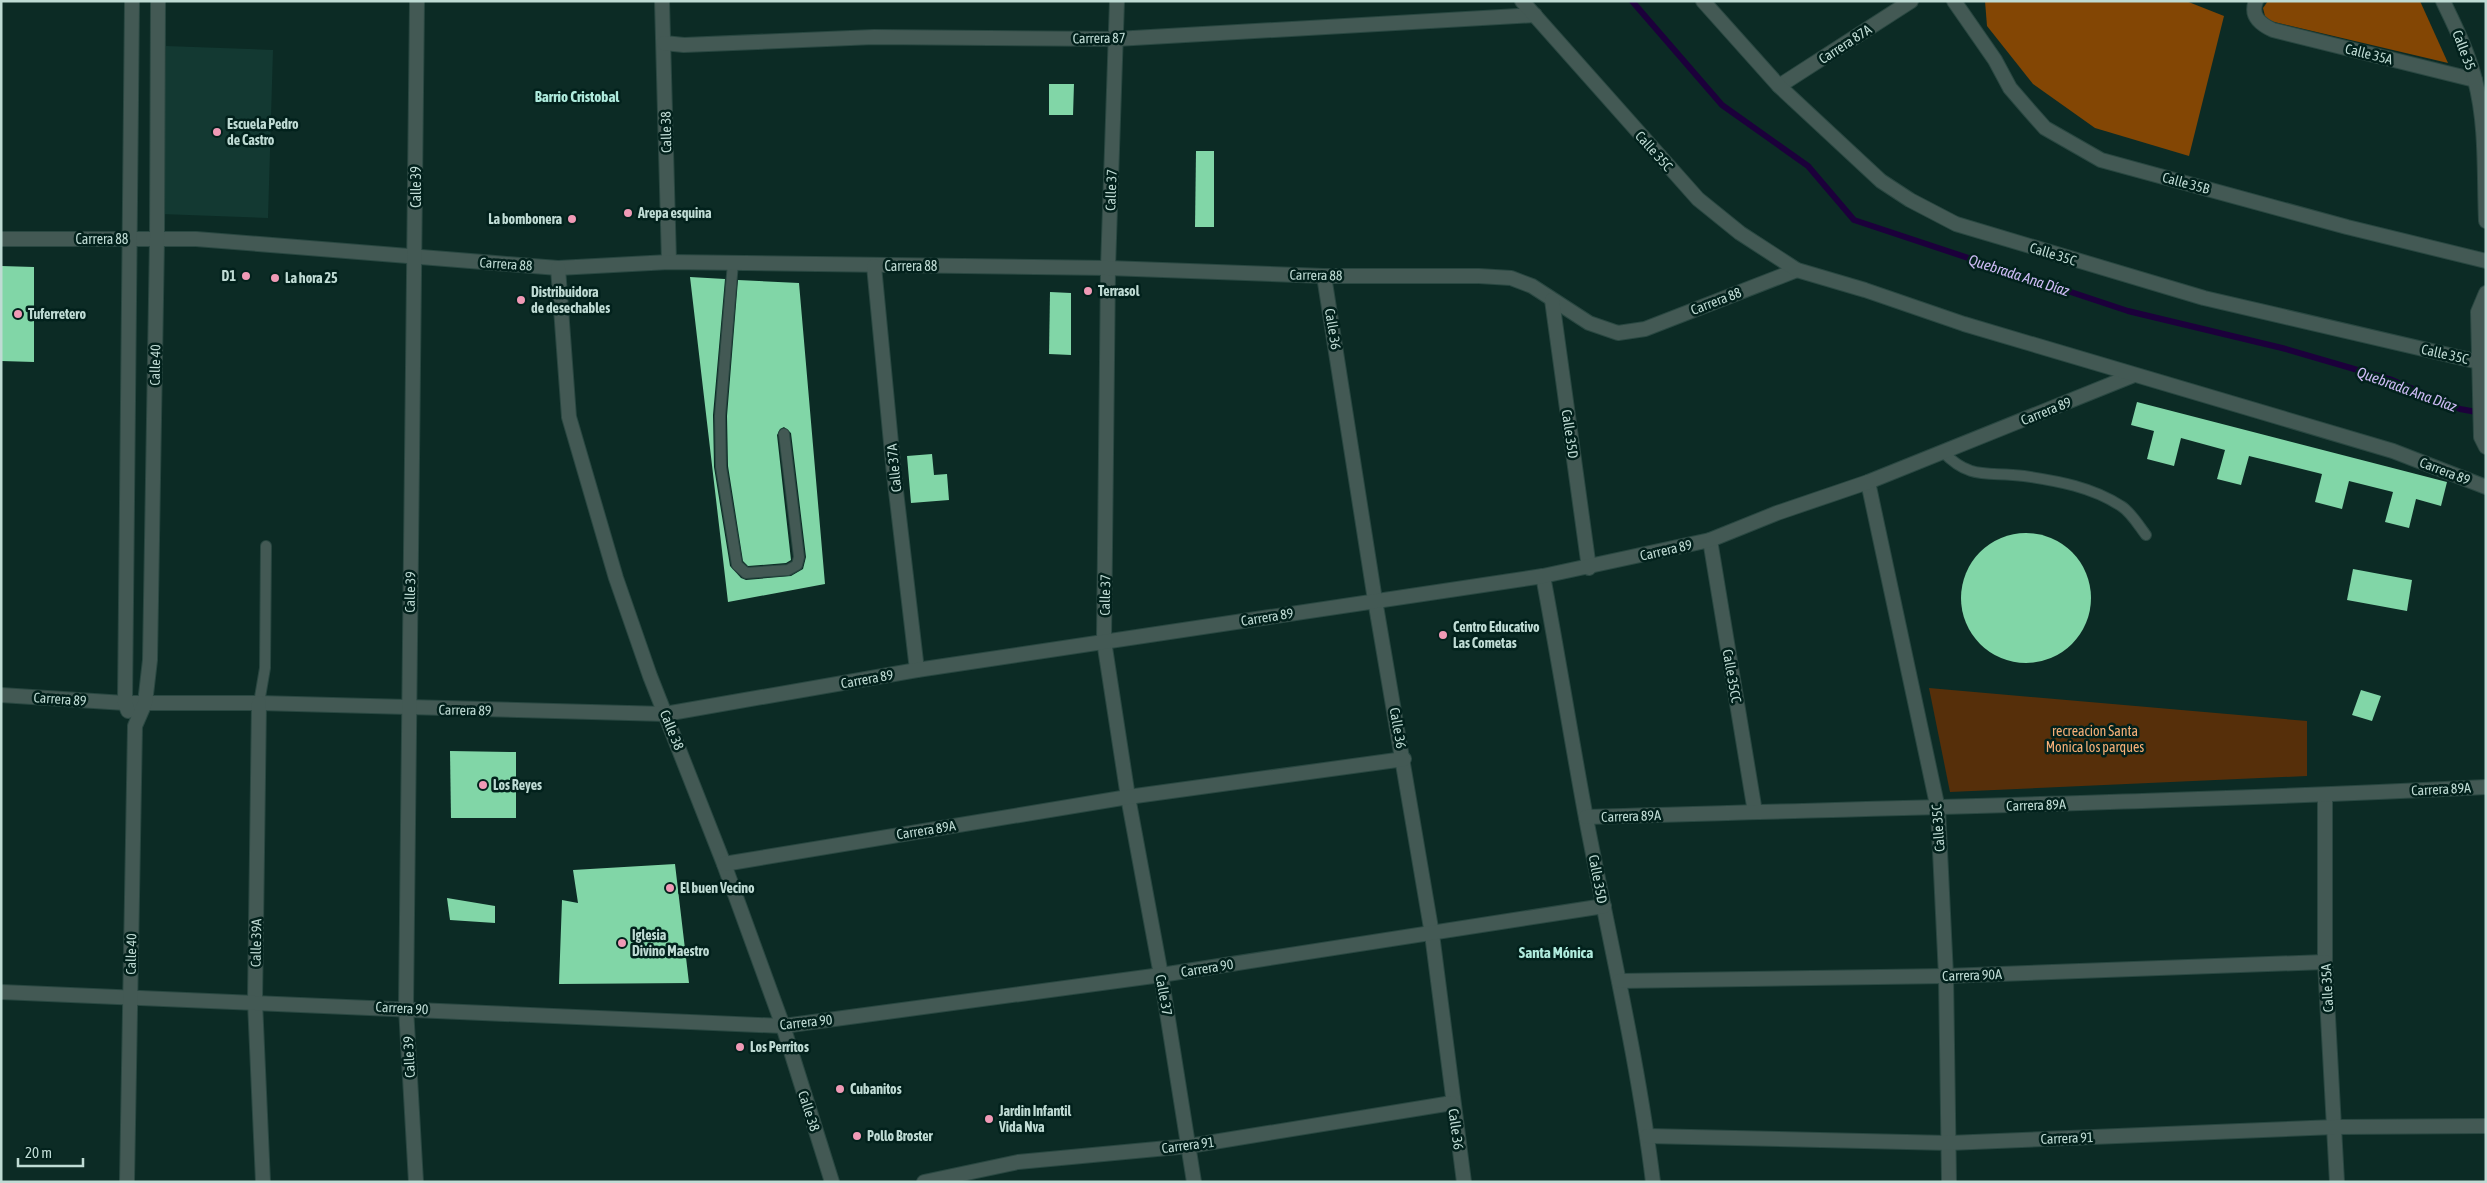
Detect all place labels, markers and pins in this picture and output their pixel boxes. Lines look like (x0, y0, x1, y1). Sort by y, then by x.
place label: Escuela Pedro de Castro (227, 116, 299, 148)
marker: Escuela Pedro de Castro (211, 126, 223, 138)
place label: Arepa esquina (637, 205, 712, 221)
marker: Arepa esquina (622, 207, 634, 219)
place label: La bombonera (488, 211, 562, 227)
marker: La bombonera (566, 213, 578, 225)
place label: D1 (222, 268, 236, 284)
marker: D1 (240, 270, 252, 282)
place label: La hora 25 (285, 270, 338, 286)
marker: La hora 25 (269, 272, 281, 284)
place label: Terrasol (1098, 283, 1140, 299)
place label: Distribuidora de desechables (531, 284, 610, 316)
marker: Terrasol (1082, 285, 1094, 297)
marker: Distribuidora de desechables (515, 294, 527, 306)
place label: Tuferretero (28, 306, 86, 322)
marker: Tuferretero (12, 308, 24, 320)
place label: Centro Educativo Las Cometas (1453, 619, 1540, 651)
marker: Centro Educativo Las Cometas (1437, 629, 1449, 641)
place label: Los Reyes (493, 777, 542, 793)
marker: Los Reyes (477, 779, 489, 791)
place label: El buen Vecino (680, 880, 755, 896)
marker: El buen Vecino (664, 882, 676, 894)
place label: Iglesia Divino Maestro (632, 927, 710, 959)
marker: Iglesia Divino Maestro (616, 937, 628, 949)
place label: Los Perritos (750, 1039, 809, 1055)
marker: Los Perritos (734, 1041, 746, 1053)
place label: Cubanitos (850, 1081, 902, 1097)
marker: Cubanitos (834, 1083, 846, 1095)
place label: Jardin Infantil Vida Nva (998, 1103, 1071, 1135)
marker: Jardin Infantil Vida Nva (983, 1113, 995, 1125)
place label: Pollo Broster (867, 1128, 934, 1144)
marker: Pollo Broster (851, 1130, 863, 1142)

